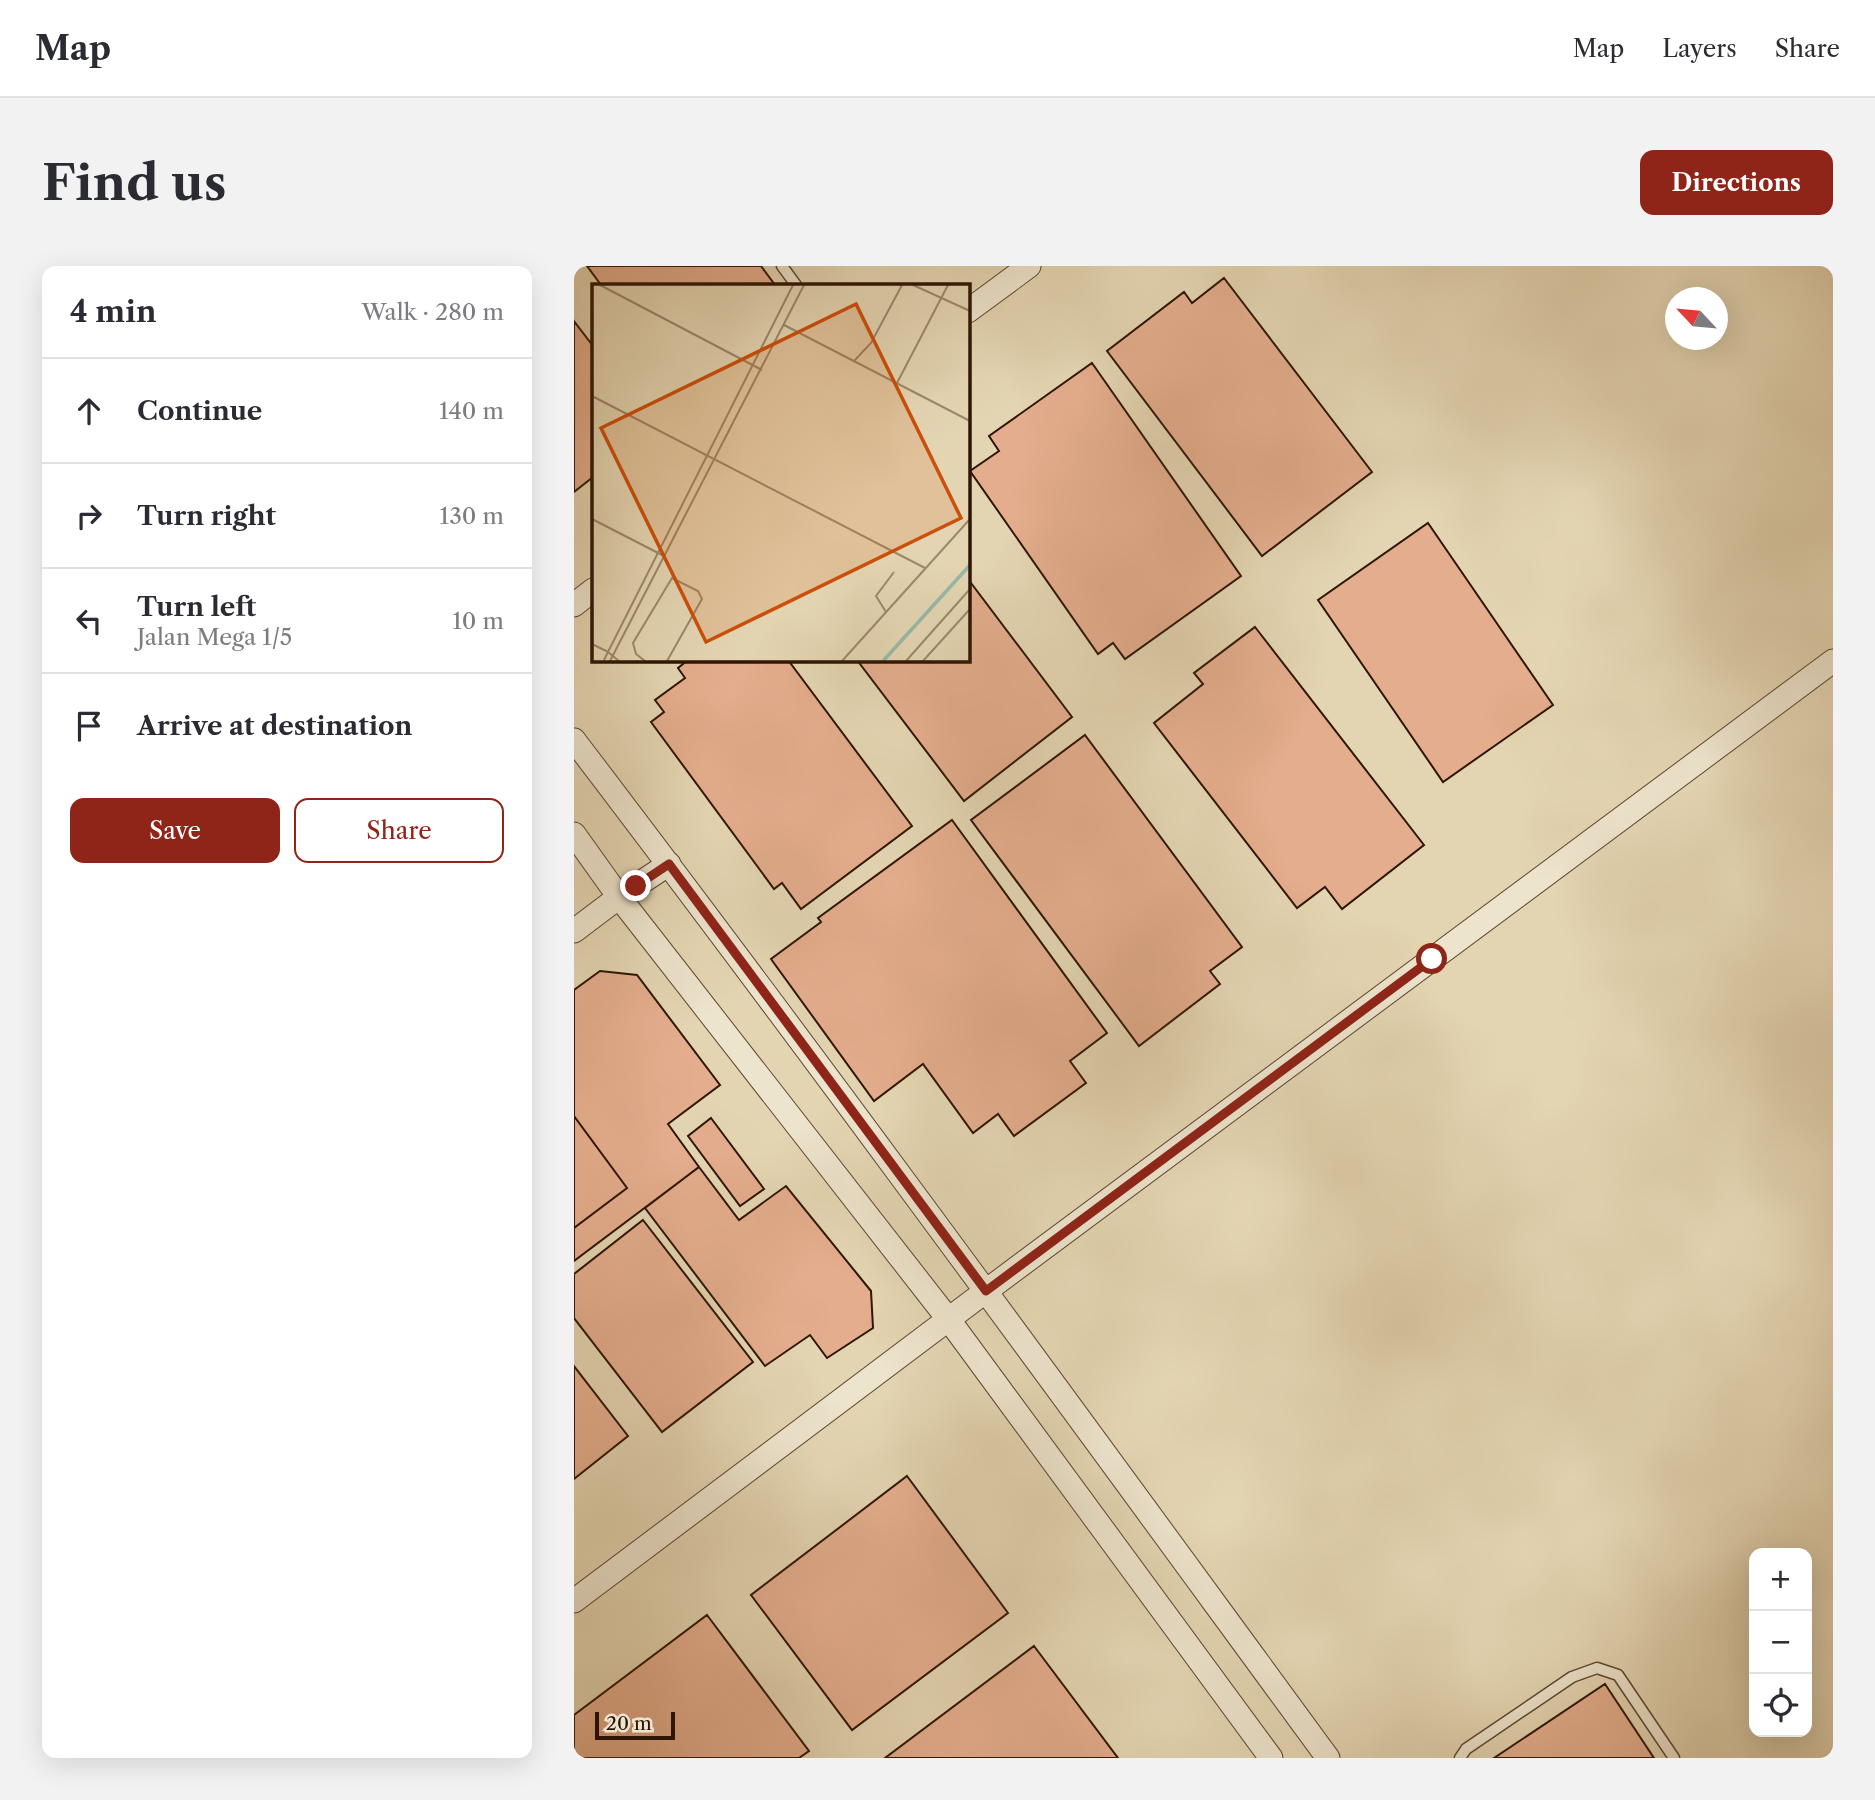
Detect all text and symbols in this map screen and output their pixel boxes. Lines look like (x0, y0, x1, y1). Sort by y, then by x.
text: Map (35, 28, 111, 69)
text: Map (1573, 34, 1624, 63)
text: Layers (1662, 34, 1737, 63)
text: Share (1775, 34, 1840, 63)
button: Directions (1640, 150, 1833, 215)
text: Find us (42, 152, 226, 213)
inset map (592, 284, 970, 662)
north arrow (1665, 287, 1728, 350)
text: 4 min (70, 293, 156, 330)
text: Walk · 280 m (361, 298, 504, 326)
icon: ahead (70, 392, 108, 430)
text: Continue (137, 395, 262, 427)
text: 140 m (439, 397, 504, 425)
icon: right (70, 497, 108, 535)
text: Turn right (137, 500, 276, 532)
text: 130 m (440, 502, 504, 530)
text: Turn left (137, 591, 256, 623)
icon: left (70, 602, 108, 640)
text: 10 m (452, 607, 504, 635)
text: Jalan Mega 1/5 (137, 623, 292, 651)
icon: arrive (70, 707, 108, 745)
text: Arrive at destination (137, 710, 412, 742)
button: Save (70, 798, 280, 863)
button: Share (294, 798, 504, 863)
route end (620, 870, 651, 901)
route start (1416, 943, 1447, 974)
map controls (1749, 1548, 1812, 1737)
button: + (1749, 1548, 1812, 1611)
button: − (1749, 1611, 1812, 1674)
button: locate (1749, 1674, 1812, 1737)
scale bar (595, 1709, 676, 1741)
text: 20 m (606, 1712, 652, 1735)

